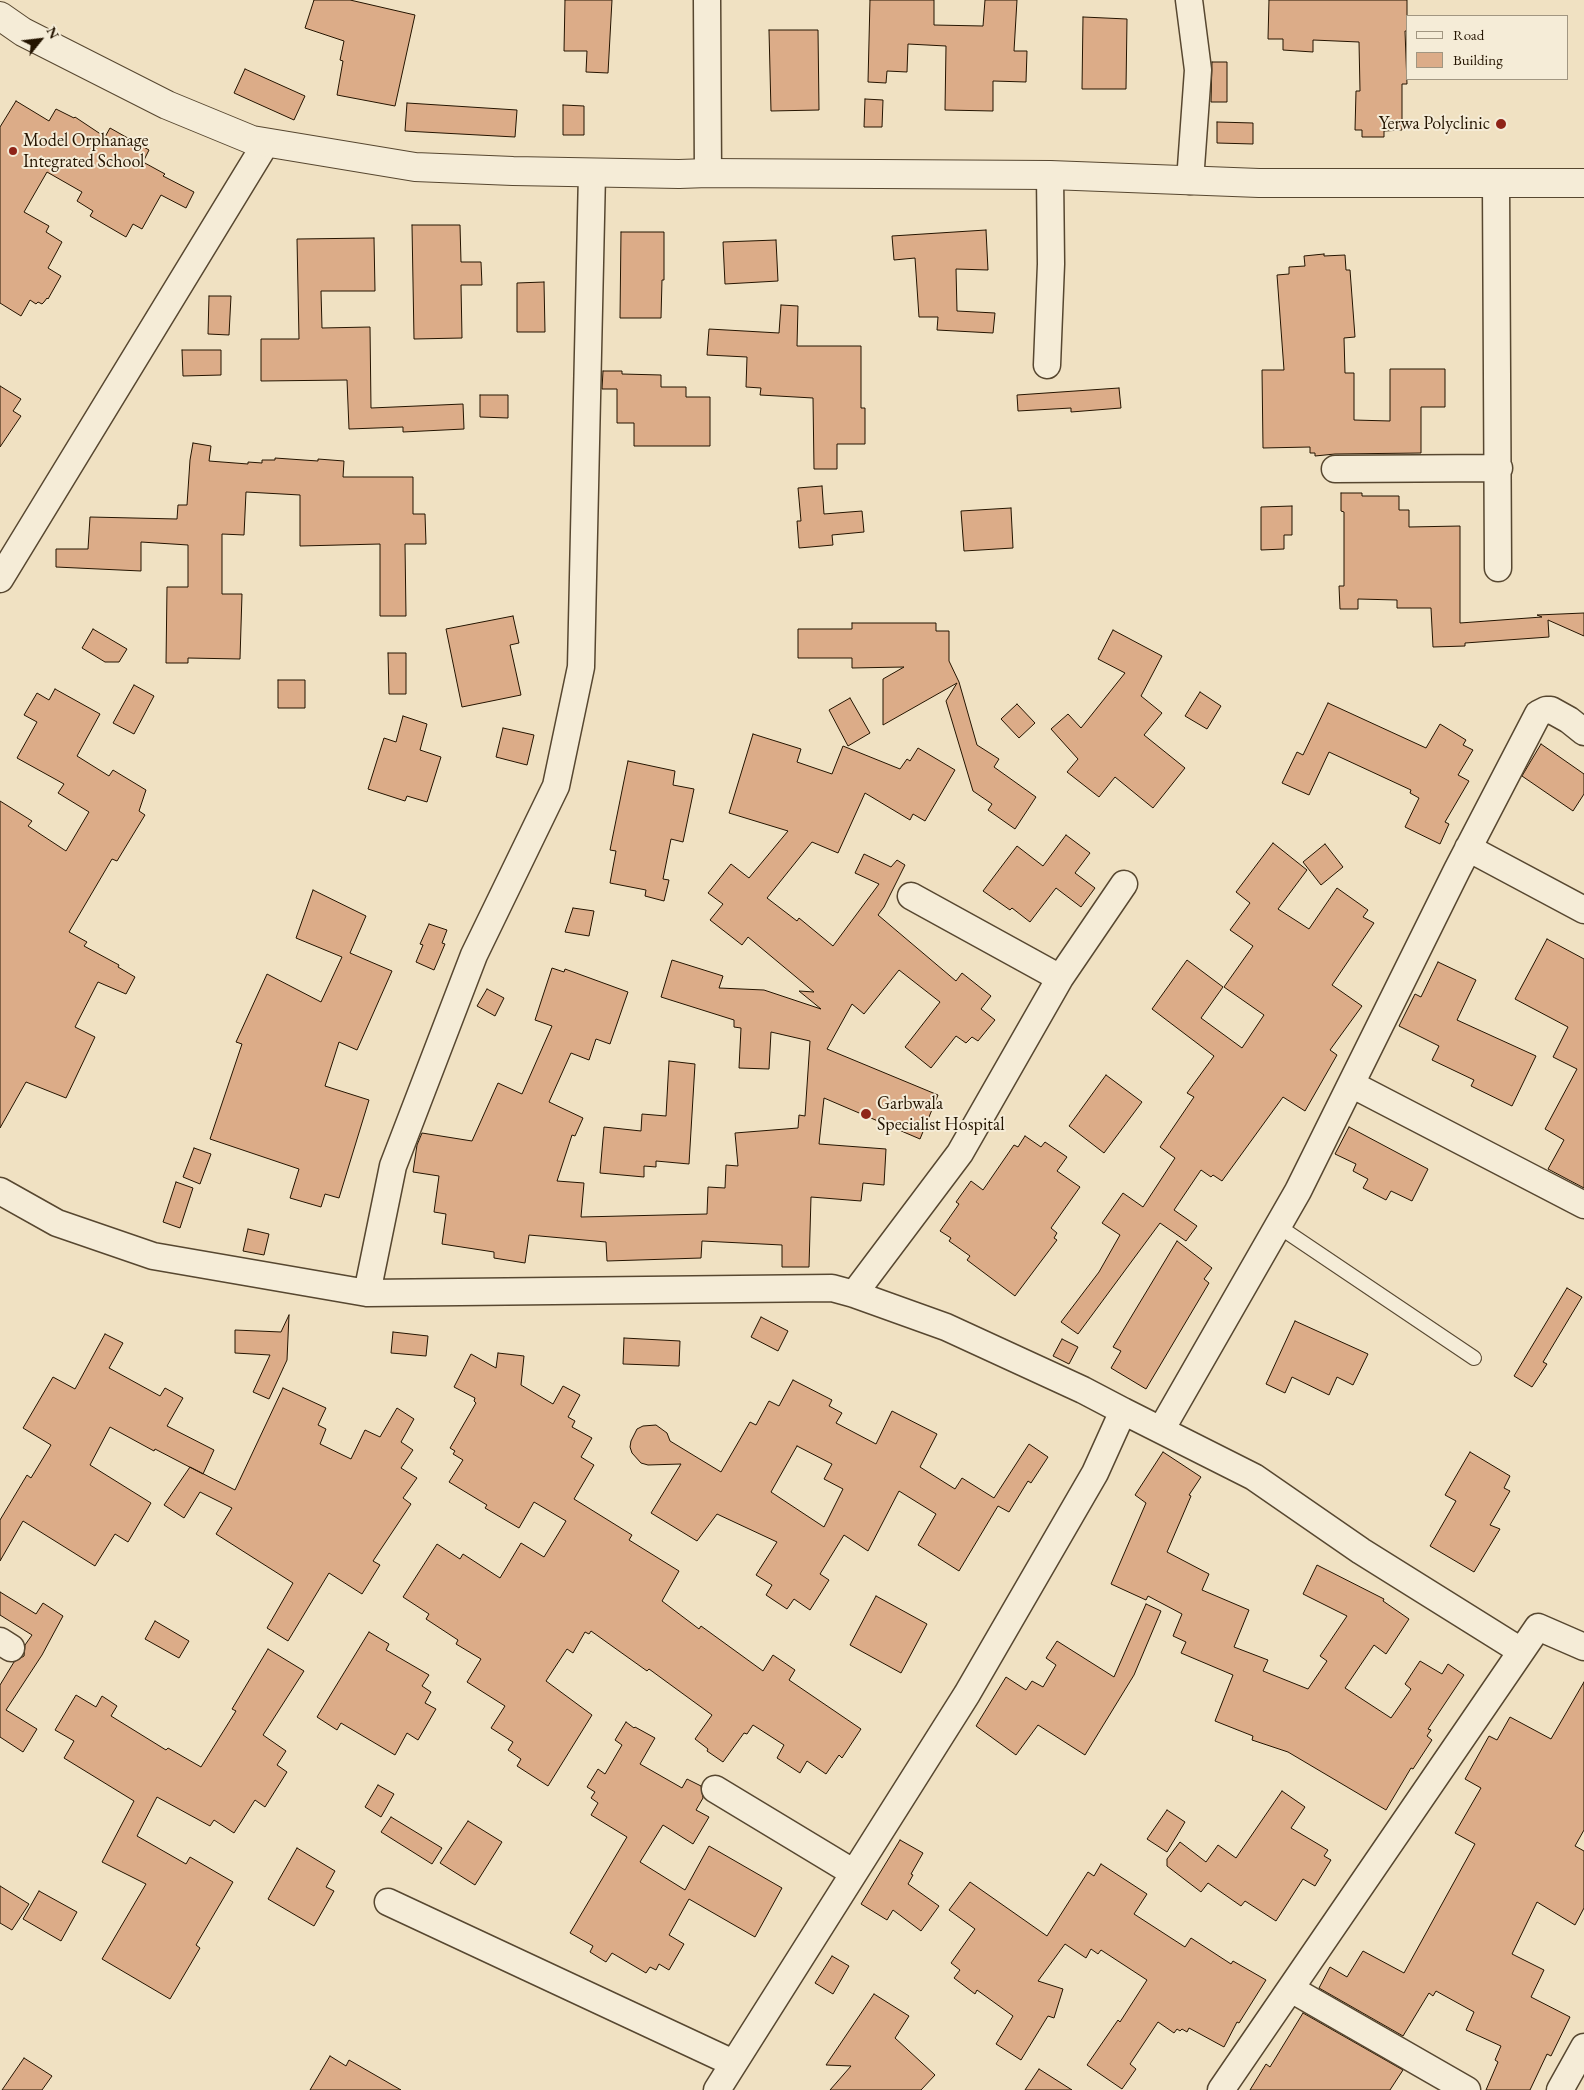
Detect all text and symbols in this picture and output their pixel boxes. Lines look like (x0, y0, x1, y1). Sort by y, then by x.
north arrow (15, 15, 65, 65)
legend (1406, 15, 1569, 80)
text: N (42, 23, 64, 42)
text: Road (1453, 25, 1484, 44)
text: Building (1453, 50, 1503, 69)
place label: Yerwa Polyclinic (1379, 113, 1490, 135)
marker: Yerwa Polyclinic (1494, 117, 1508, 131)
place label: Model Orphanage Integrated School (23, 130, 149, 172)
marker: Model Orphanage Integrated School (7, 145, 19, 157)
place label: Garbwala Specialist Hospital (877, 1093, 1004, 1136)
marker: Garbwala Specialist Hospital (859, 1107, 873, 1121)

